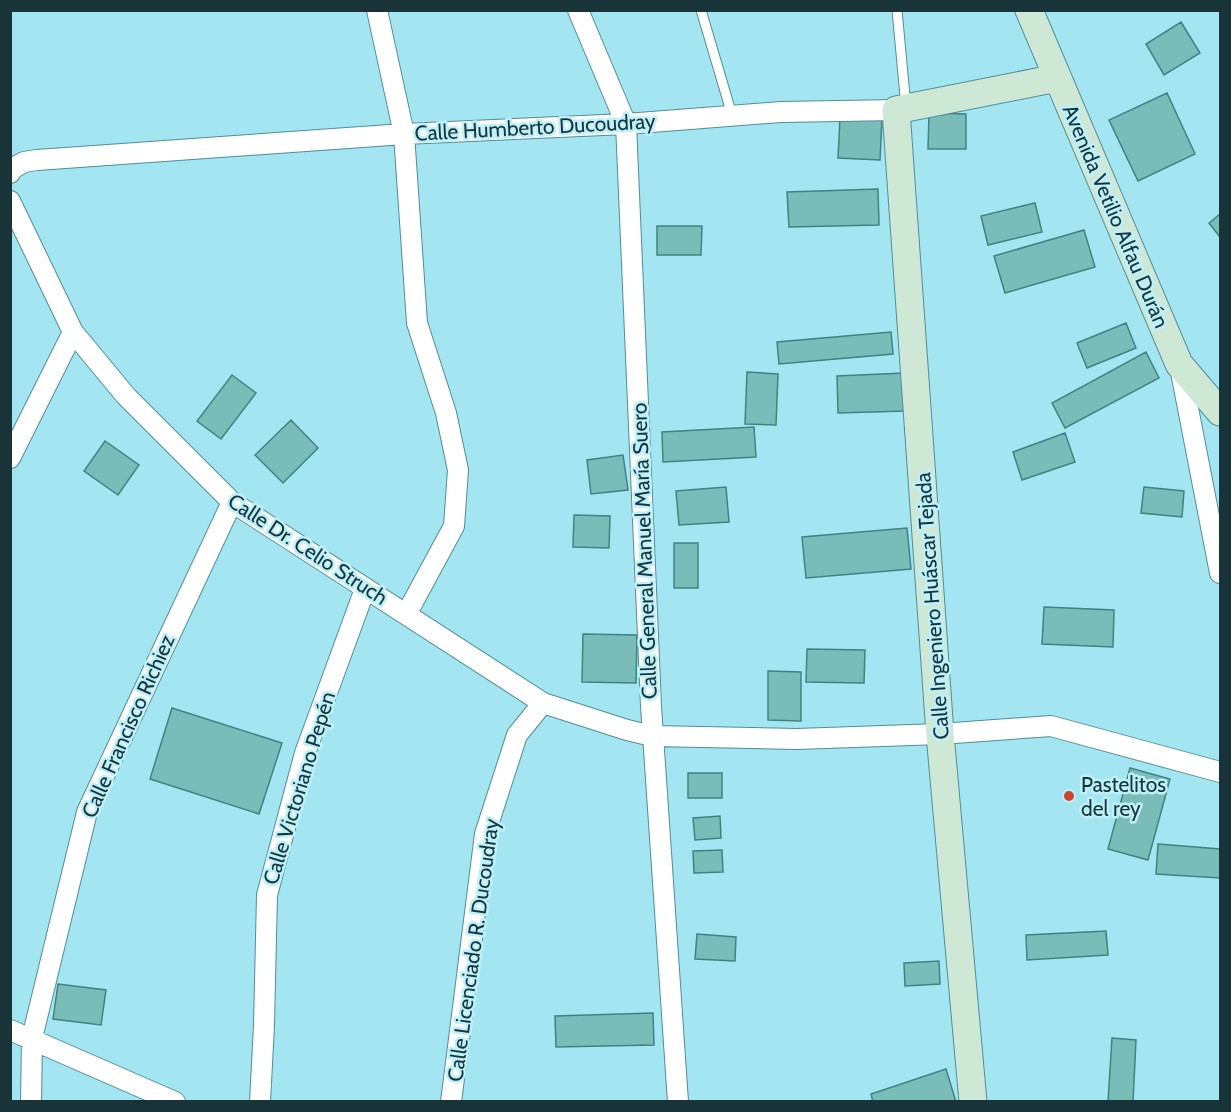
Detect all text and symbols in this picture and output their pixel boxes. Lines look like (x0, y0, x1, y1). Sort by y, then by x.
street label: Avenida Vetilio Alfau Durán (1058, 101, 1174, 331)
street label: Calle Humberto Ducoudray (414, 108, 656, 146)
street label: Calle General Manuel María Suero (626, 402, 662, 700)
street label: Calle Ingeniero Huáscar Tejada (910, 471, 955, 740)
street label: Calle Dr. Celio Struch (224, 488, 392, 610)
street label: Calle Francisco Richiez (76, 630, 180, 822)
street label: Calle Victoriano Pepén (258, 689, 340, 887)
place label: Pastelitos del rey (1081, 772, 1166, 821)
marker: Pastelitos del rey (1062, 789, 1076, 803)
street label: Calle Licenciado R. Ducoudray (442, 816, 504, 1083)

